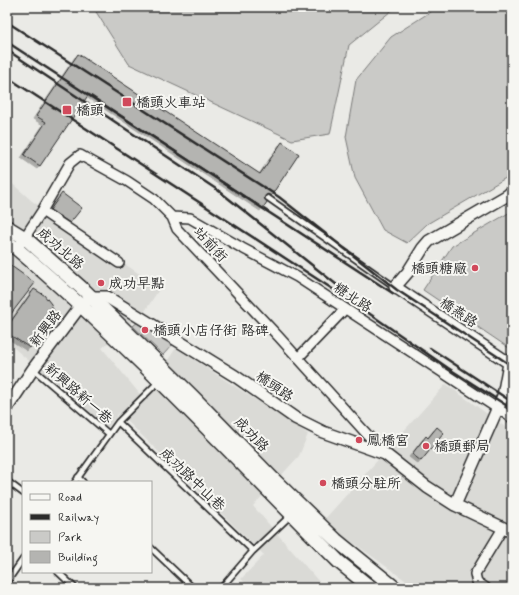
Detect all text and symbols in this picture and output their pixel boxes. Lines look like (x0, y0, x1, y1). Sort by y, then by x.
place label: 橋頭火車站 (136, 94, 206, 112)
marker: 橋頭火車站 (121, 96, 133, 108)
place label: 橋頭 (76, 102, 104, 120)
marker: 橋頭 (61, 104, 73, 116)
street label: 站前街 (189, 223, 231, 266)
street label: 成功北路 (33, 224, 87, 274)
place label: 橋頭糖廠 (411, 260, 467, 278)
marker: 橋頭糖廠 (470, 263, 480, 273)
place label: 成功早點 (109, 275, 165, 293)
marker: 成功早點 (96, 278, 106, 288)
street label: 糖北路 (330, 279, 375, 317)
street label: 橋燕路 (436, 294, 481, 332)
street label: 新興路 (26, 306, 66, 351)
place label: 橋頭小店仔街 路碑 (153, 322, 269, 340)
marker: 橋頭小店仔街 路碑 (140, 325, 150, 335)
street label: 新興路新一巷 (41, 359, 117, 429)
street label: 橋頭路 (252, 367, 297, 406)
street label: 成功路 (230, 413, 272, 456)
place label: 鳳橋宮 (367, 432, 409, 450)
marker: 鳳橋宮 (354, 435, 364, 445)
place label: 橋頭郵局 (434, 438, 490, 456)
marker: 橋頭郵局 (421, 441, 431, 451)
street label: 成功路中山巷 (156, 444, 229, 516)
place label: 橋頭分駐所 (331, 475, 401, 493)
marker: 橋頭分駐所 (318, 478, 328, 488)
legend (22, 481, 152, 573)
text: Road (58, 490, 82, 506)
text: Railway (58, 510, 100, 526)
text: Park (58, 530, 82, 546)
text: Building (58, 550, 98, 567)

